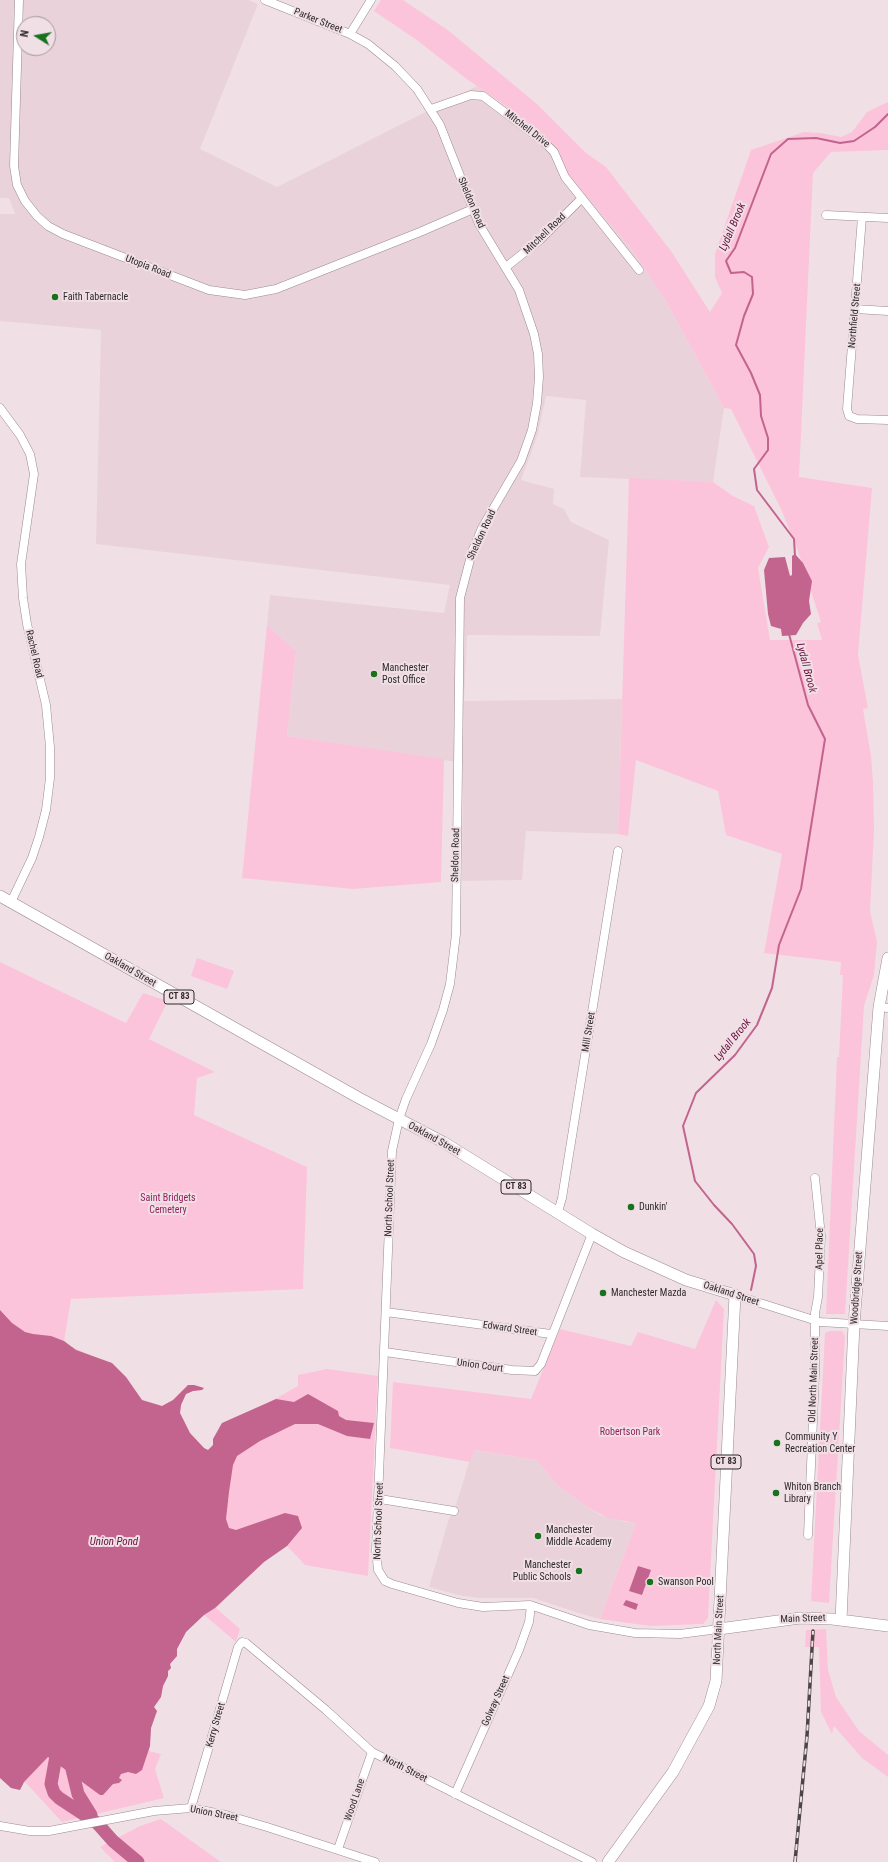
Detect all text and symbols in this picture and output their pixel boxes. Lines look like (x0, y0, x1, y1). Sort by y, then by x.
street label: Parker Street (292, 6, 344, 36)
north arrow (16, 16, 56, 56)
text: N (18, 29, 32, 38)
street label: Mitchell Drive (502, 108, 552, 150)
street label: Sheldon Road (455, 176, 487, 230)
water label: Lydall Brook (717, 201, 749, 253)
street label: Mitchell Road (521, 211, 569, 257)
street label: Utopia Road (123, 253, 173, 281)
street label: Northfield Street (846, 283, 864, 349)
place label: Faith Tabernacle (63, 291, 128, 303)
marker: Faith Tabernacle (50, 292, 60, 302)
street label: Sheldon Road (465, 508, 499, 562)
street label: Rachel Road (23, 629, 45, 679)
water label: Lydall Brook (793, 642, 819, 694)
place label: Manchester Post Office (382, 662, 429, 686)
marker: Manchester Post Office (369, 669, 379, 679)
street label: Sheldon Road (450, 828, 462, 882)
street label: Oakland Street (102, 950, 158, 990)
road number: CT 83 (164, 990, 194, 1004)
street label: Mill Street (580, 1011, 598, 1053)
water label: Lydall Brook (712, 1016, 754, 1064)
street label: Oakland Street (406, 1120, 462, 1158)
street label: North School Street (383, 1159, 397, 1237)
road number: CT 83 (501, 1180, 531, 1194)
park label: Saint Bridgets Cemetery (140, 1192, 196, 1216)
place label: Dunkin' (639, 1201, 667, 1213)
marker: Dunkin' (626, 1202, 636, 1212)
street label: Apel Place (814, 1228, 826, 1270)
street label: Woodbridge Street (848, 1251, 866, 1325)
street label: Oakland Street (702, 1279, 760, 1309)
place label: Manchester Mazda (611, 1287, 686, 1299)
marker: Manchester Mazda (598, 1288, 608, 1298)
street label: Edward Street (482, 1319, 538, 1339)
street label: Old North Main Street (807, 1337, 821, 1423)
street label: Union Court (456, 1357, 504, 1375)
park label: Robertson Park (600, 1426, 660, 1438)
place label: Community Y Recreation Center (785, 1431, 855, 1454)
marker: Community Y Recreation Center (772, 1438, 782, 1448)
road number: CT 83 (711, 1455, 741, 1469)
place label: Whiton Branch Library (784, 1481, 841, 1504)
street label: North School Street (372, 1482, 386, 1560)
marker: Whiton Branch Library (771, 1488, 781, 1498)
place label: Manchester Middle Academy (546, 1524, 612, 1548)
marker: Manchester Middle Academy (533, 1531, 543, 1541)
water label: Union Pond (90, 1535, 138, 1549)
place label: Manchester Public Schools (513, 1559, 571, 1582)
marker: Manchester Public Schools (574, 1566, 584, 1576)
place label: Swanson Pool (658, 1576, 714, 1588)
marker: Swanson Pool (645, 1577, 655, 1587)
street label: North Main Street (711, 1595, 727, 1665)
street label: Main Street (780, 1612, 826, 1626)
street label: Golway Street (479, 1674, 513, 1728)
street label: Kerry Street (204, 1701, 228, 1749)
street label: North Street (381, 1753, 429, 1785)
street label: Wood Lane (342, 1777, 368, 1823)
street label: Union Street (189, 1803, 239, 1825)

